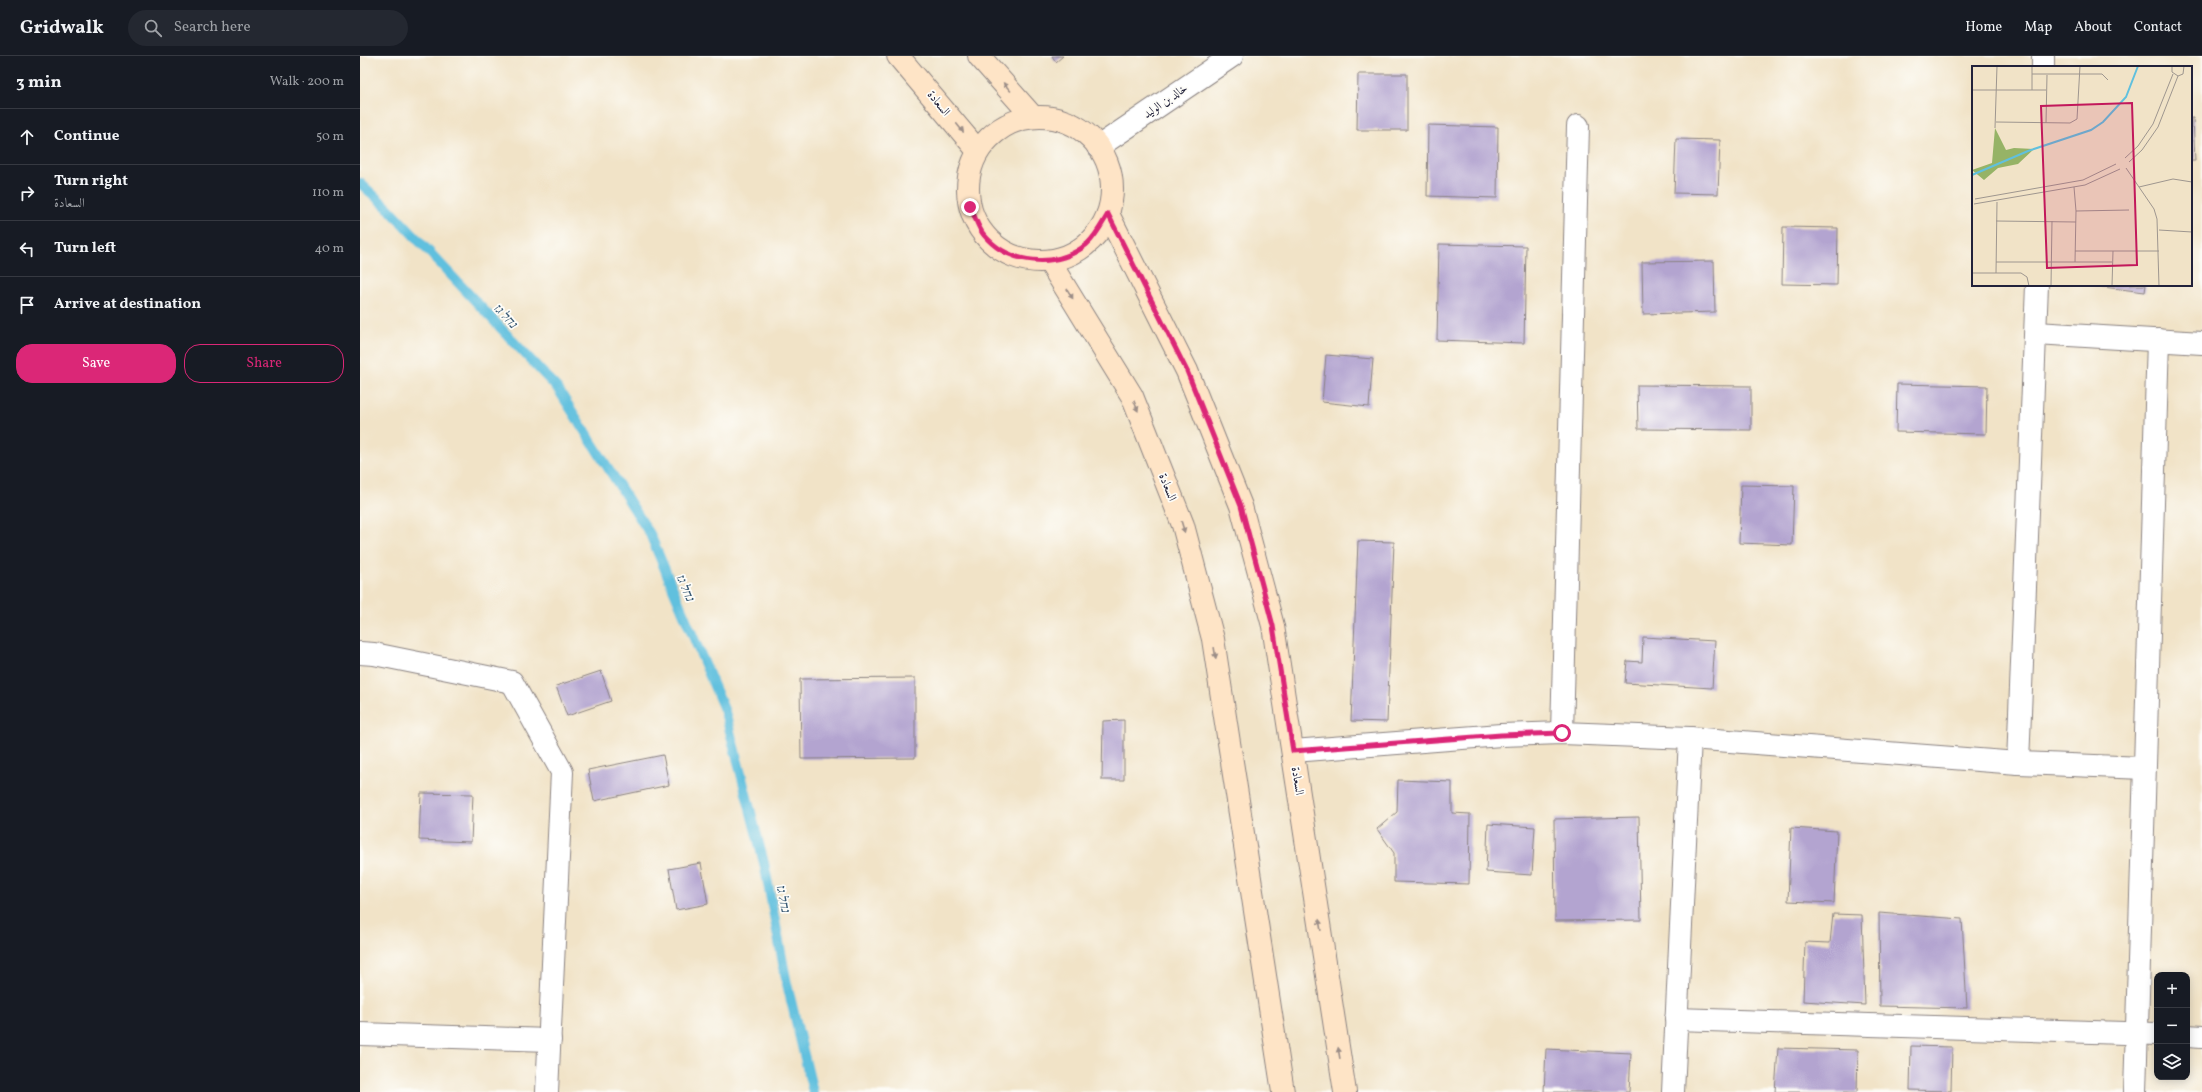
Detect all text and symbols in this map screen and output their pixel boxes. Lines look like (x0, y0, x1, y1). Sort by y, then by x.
search box (128, 10, 408, 46)
text: Gridwalk (20, 15, 104, 41)
icon: search (142, 17, 164, 39)
text: Search here (174, 17, 251, 38)
text: Home (1965, 18, 2002, 37)
text: Map (2024, 18, 2052, 37)
text: About (2074, 18, 2112, 37)
text: Contact (2134, 18, 2182, 37)
inset map (1972, 66, 2192, 286)
text: 3 min (16, 71, 62, 94)
text: Walk · 200 m (270, 73, 344, 91)
street label: خالد بن الوليد (1140, 81, 1191, 123)
one-way arrow (1002, 82, 1011, 93)
street label: السعادة (923, 88, 954, 120)
one-way arrow (955, 123, 964, 134)
icon: ahead (16, 126, 38, 148)
text: Continue (54, 126, 119, 147)
text: 50 m (316, 128, 344, 146)
text: Turn right (54, 171, 128, 192)
icon: right (16, 182, 38, 204)
text: 110 m (312, 184, 344, 202)
text: السعادة (54, 195, 85, 213)
route end (961, 198, 979, 216)
icon: left (16, 238, 38, 260)
text: Turn left (54, 238, 116, 259)
text: 40 m (315, 240, 344, 258)
one-way arrow (1066, 288, 1073, 300)
icon: arrive (16, 294, 38, 316)
text: Arrive at destination (54, 294, 201, 315)
water label: נחל גז (488, 300, 522, 334)
button: Save (16, 344, 176, 383)
button: Share (184, 344, 344, 383)
one-way arrow (1133, 400, 1139, 412)
street label: السعادة (1154, 471, 1180, 504)
one-way arrow (1180, 521, 1186, 533)
water label: נחל גז (670, 571, 699, 606)
one-way arrow (1213, 647, 1219, 659)
route start (1553, 724, 1571, 742)
street label: السعادة (1287, 766, 1307, 797)
water label: נחל גז (771, 883, 794, 915)
one-way arrow (1317, 919, 1323, 931)
map controls (2154, 972, 2190, 1080)
button: + (2154, 972, 2190, 1008)
button: − (2154, 1008, 2190, 1044)
button: layers (2154, 1044, 2190, 1080)
one-way arrow (1336, 1047, 1342, 1060)

